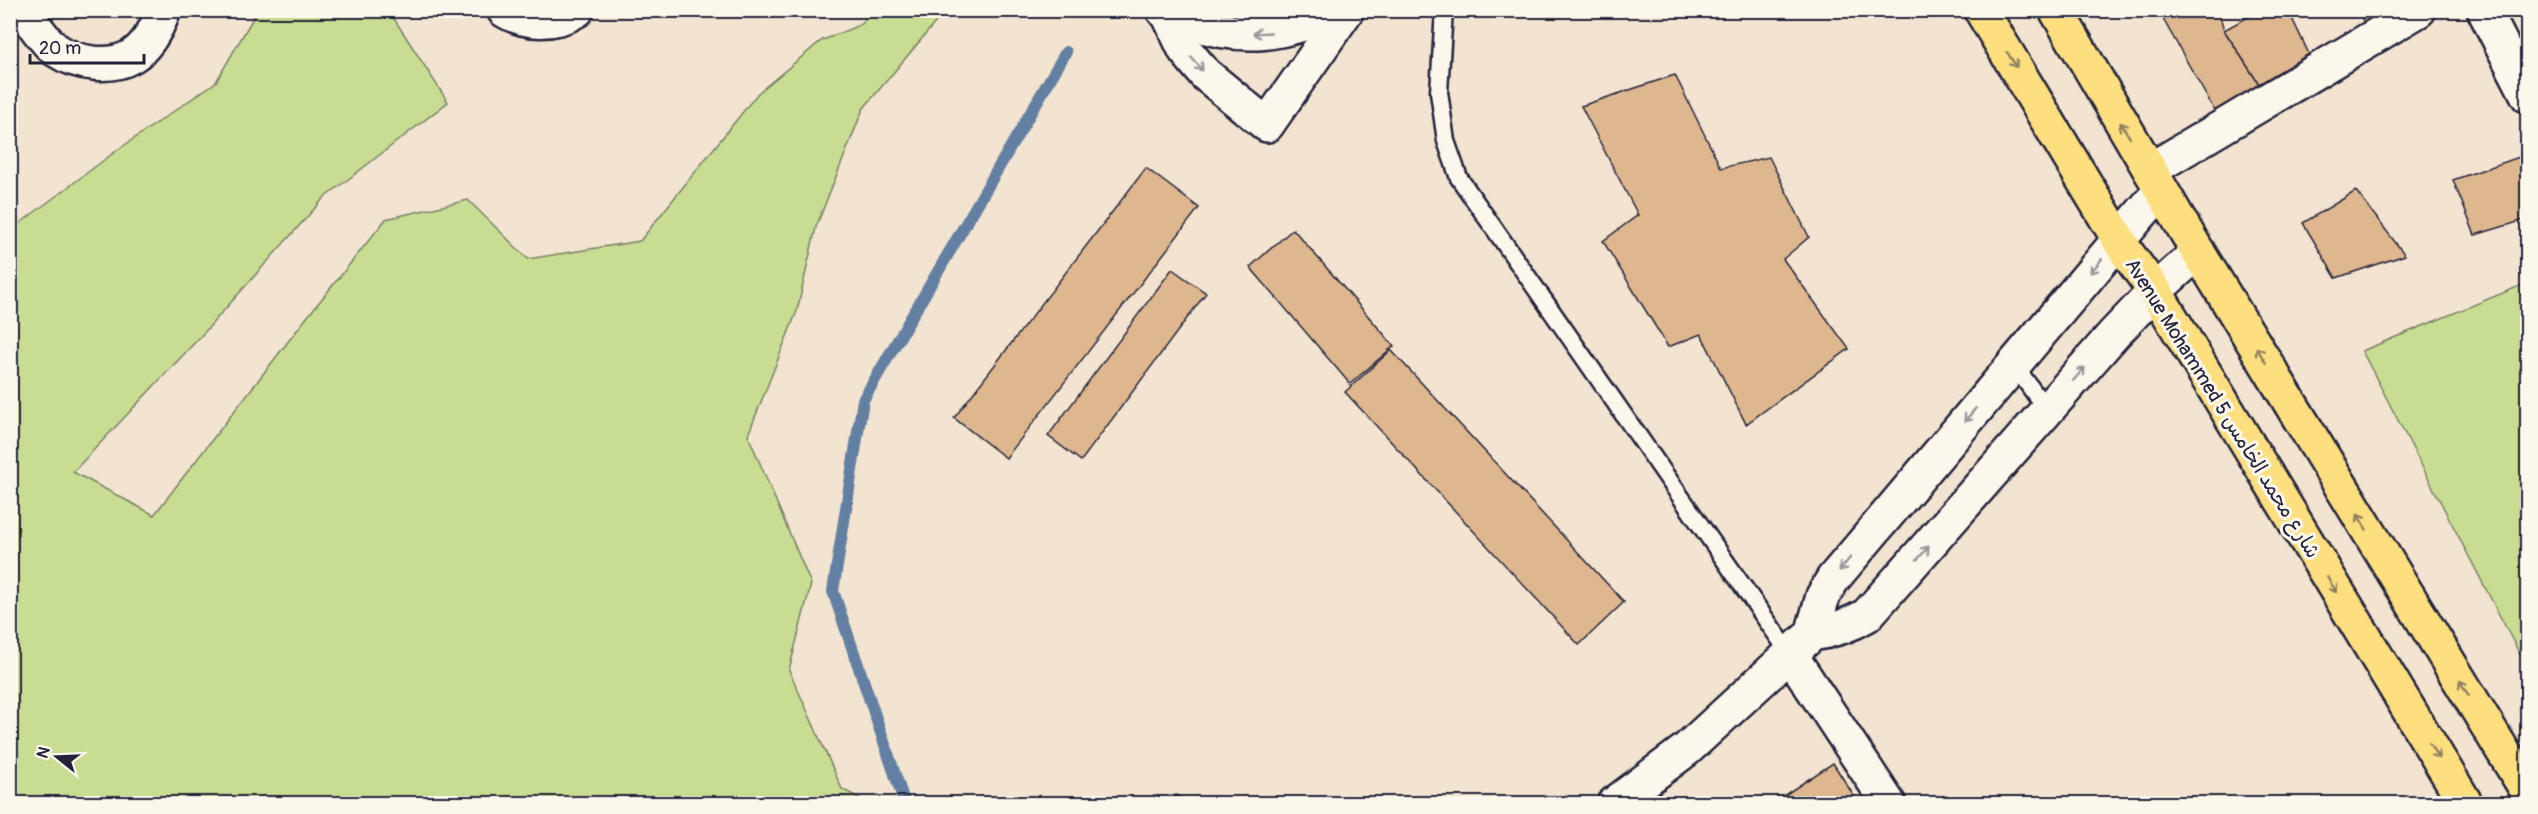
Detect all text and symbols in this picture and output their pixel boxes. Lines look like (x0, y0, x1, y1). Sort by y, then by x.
scale bar (30, 27, 144, 65)
one-way arrow (1252, 28, 1272, 39)
text: 20 m (39, 37, 81, 60)
one-way arrow (2006, 51, 2018, 68)
one-way arrow (1190, 56, 1204, 71)
one-way arrow (2119, 122, 2131, 139)
street label: Avenue Mohammed 5 شارع محمد الخامس (2119, 254, 2326, 563)
one-way arrow (2089, 258, 2102, 274)
one-way arrow (2254, 347, 2266, 364)
one-way arrow (2072, 367, 2086, 382)
one-way arrow (1963, 407, 1977, 422)
one-way arrow (2356, 514, 2368, 531)
one-way arrow (1916, 546, 1930, 561)
one-way arrow (1838, 556, 1851, 572)
one-way arrow (2327, 576, 2339, 593)
one-way arrow (2458, 680, 2470, 697)
north arrow (27, 727, 87, 787)
one-way arrow (2428, 742, 2440, 759)
text: N (33, 744, 55, 761)

